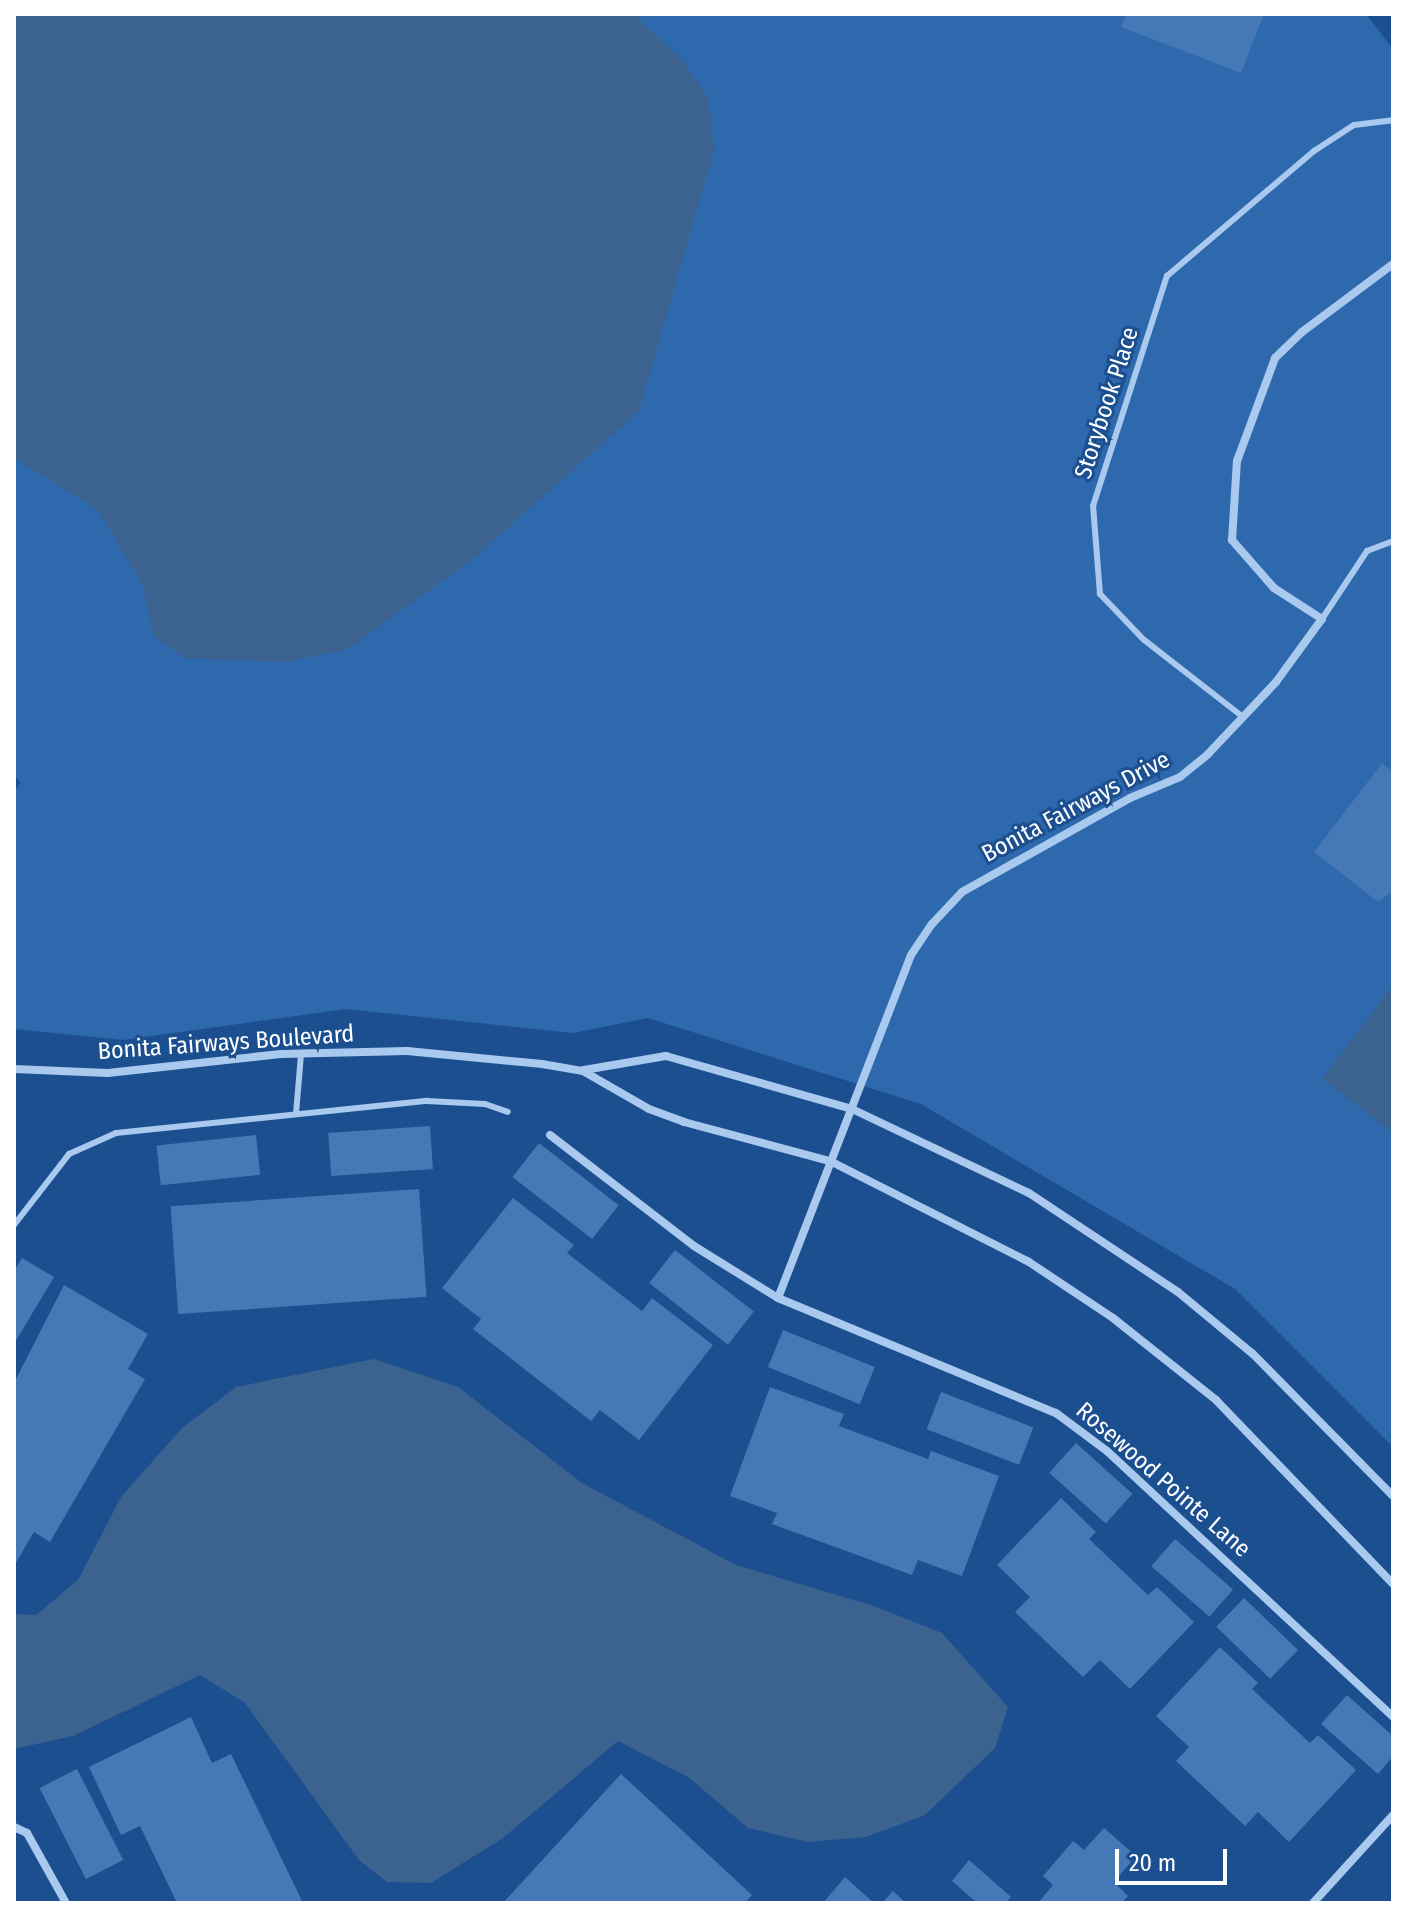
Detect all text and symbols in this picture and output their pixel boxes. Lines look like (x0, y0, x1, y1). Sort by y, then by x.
street label: Storybook Place (1069, 323, 1145, 483)
street label: Bonita Fairways Drive (977, 745, 1175, 869)
street label: Bonita Fairways Boulevard (97, 1020, 355, 1066)
street label: Rosewood Pointe Lane (1070, 1396, 1256, 1564)
scale bar (1119, 1833, 1231, 1883)
text: 20 m (1129, 1849, 1176, 1877)

